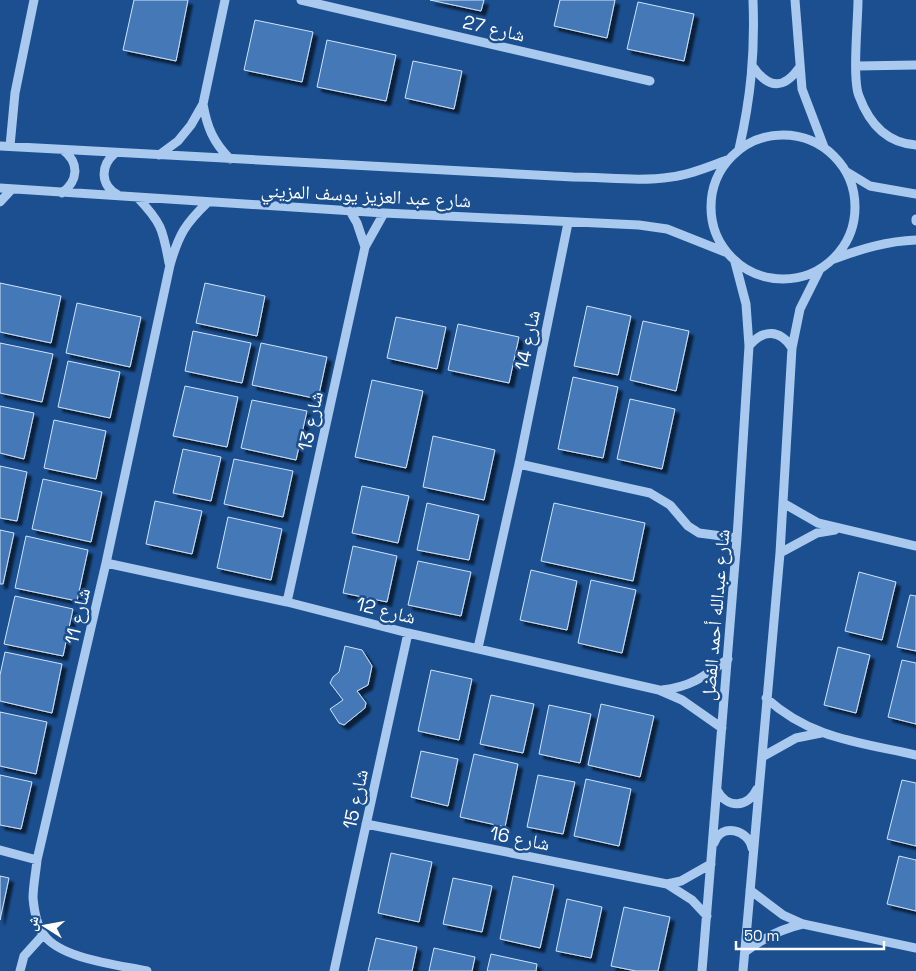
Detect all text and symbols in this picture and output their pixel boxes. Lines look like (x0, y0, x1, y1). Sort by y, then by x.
street label: شارع 27 (460, 9, 527, 48)
street label: شارع عبد العزيز يوسف المزيني (260, 178, 472, 216)
street label: شارع 14 (509, 308, 546, 372)
street label: شارع 13 (292, 389, 329, 453)
street label: شارع عبدالله أحمد الفضل (696, 528, 735, 702)
street label: شارع 11 (59, 586, 96, 647)
street label: شارع 12 (354, 591, 418, 630)
street label: شارع 15 (337, 767, 374, 831)
street label: شارع 16 (488, 820, 552, 857)
north arrow (20, 901, 70, 951)
text: ش (22, 914, 43, 933)
scale bar (736, 918, 884, 950)
text: 50 m (744, 926, 779, 945)

